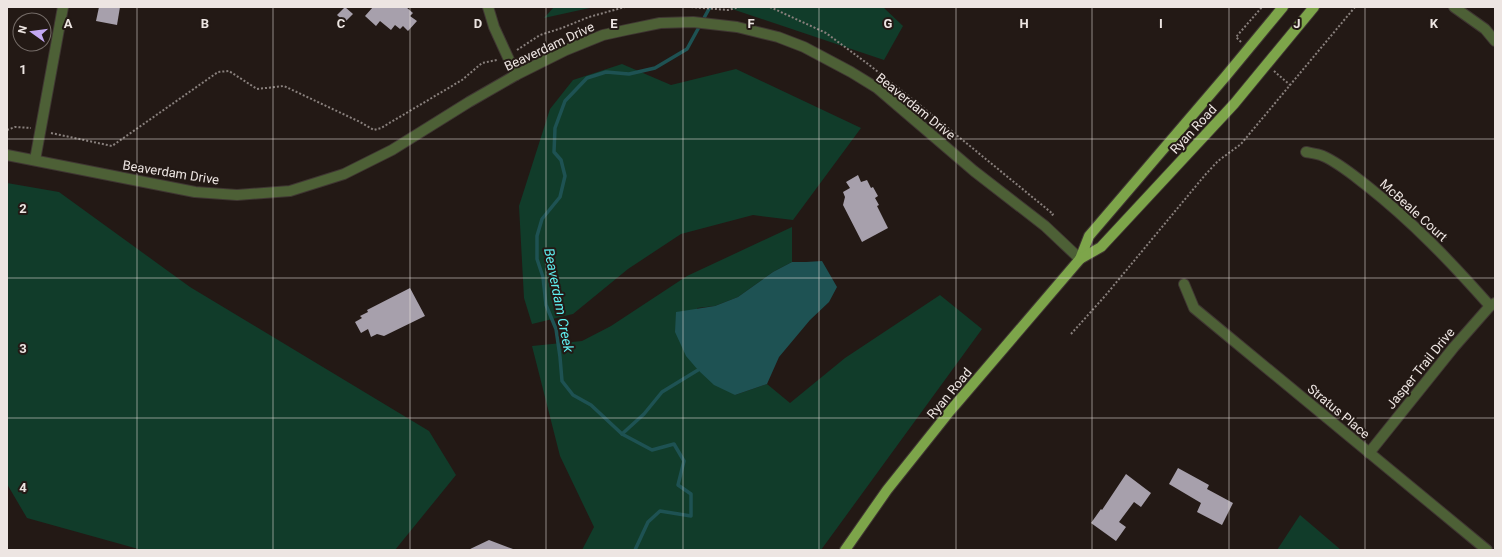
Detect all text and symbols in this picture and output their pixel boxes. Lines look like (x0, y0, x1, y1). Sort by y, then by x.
north arrow (12, 12, 52, 52)
text: A (64, 16, 73, 31)
text: B (201, 16, 209, 31)
text: C (337, 16, 346, 31)
text: D (474, 16, 482, 31)
text: E (610, 16, 618, 31)
text: F (747, 16, 755, 31)
text: G (884, 16, 893, 31)
text: H (1019, 16, 1029, 31)
text: I (1159, 16, 1163, 31)
text: J (1293, 16, 1301, 31)
text: K (1430, 16, 1439, 31)
street label: Beaverdam Drive (502, 19, 597, 74)
text: N (16, 24, 30, 35)
text: 1 (19, 62, 27, 77)
street label: Beaverdam Drive (873, 70, 958, 143)
street label: Ryan Road (1167, 102, 1220, 157)
street label: Beaverdam Drive (122, 157, 220, 188)
street label: McBeale Court (1377, 176, 1450, 245)
text: 2 (19, 201, 27, 216)
water label: Beaverdam Creek (541, 246, 577, 355)
street label: Jasper Trail Drive (1383, 325, 1458, 412)
text: 3 (19, 341, 27, 356)
street label: Ryan Road (924, 365, 975, 422)
street label: Stratus Place (1304, 381, 1373, 442)
text: 4 (19, 480, 27, 495)

